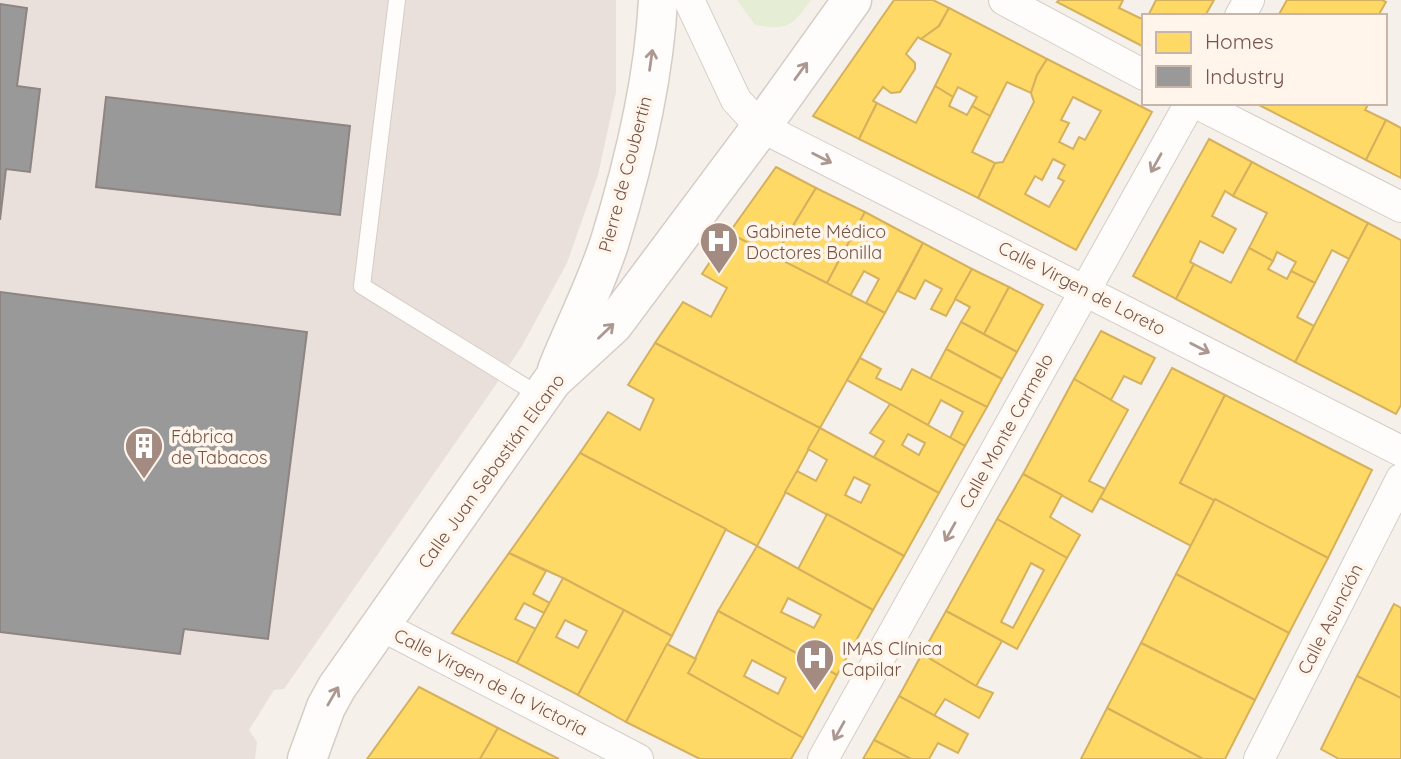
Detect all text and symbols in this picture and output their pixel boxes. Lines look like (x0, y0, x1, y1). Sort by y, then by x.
legend (1142, 14, 1387, 105)
text: Homes (1205, 28, 1274, 54)
one-way arrow (645, 49, 658, 72)
one-way arrow (794, 62, 809, 81)
text: Industry (1205, 63, 1284, 89)
street label: Pierre de Coubertin (593, 93, 657, 255)
one-way arrow (811, 151, 832, 165)
one-way arrow (1149, 152, 1163, 172)
hospital icon: Gabinete Médico Doctores Bonilla (698, 220, 740, 275)
place label: Gabinete Médico Doctores Bonilla (746, 220, 886, 264)
street label: Calle Virgen de Loreto (994, 236, 1170, 340)
one-way arrow (597, 323, 614, 340)
one-way arrow (1190, 342, 1210, 356)
street label: Calle Monte Carmelo (954, 349, 1058, 513)
street label: Calle Juan Sebastián Elcano (413, 369, 569, 573)
building icon: Fábrica de Tabacos (123, 425, 165, 480)
place label: Fábrica de Tabacos (171, 425, 267, 469)
one-way arrow (943, 522, 957, 542)
street label: Calle Asunción (1292, 560, 1368, 678)
street label: Calle Virgen de la Victoria (390, 623, 592, 741)
hospital icon: IMAS Clínica Capilar (794, 637, 836, 692)
place label: IMAS Clínica Capilar (842, 637, 942, 681)
one-way arrow (327, 686, 340, 707)
one-way arrow (832, 720, 845, 741)

